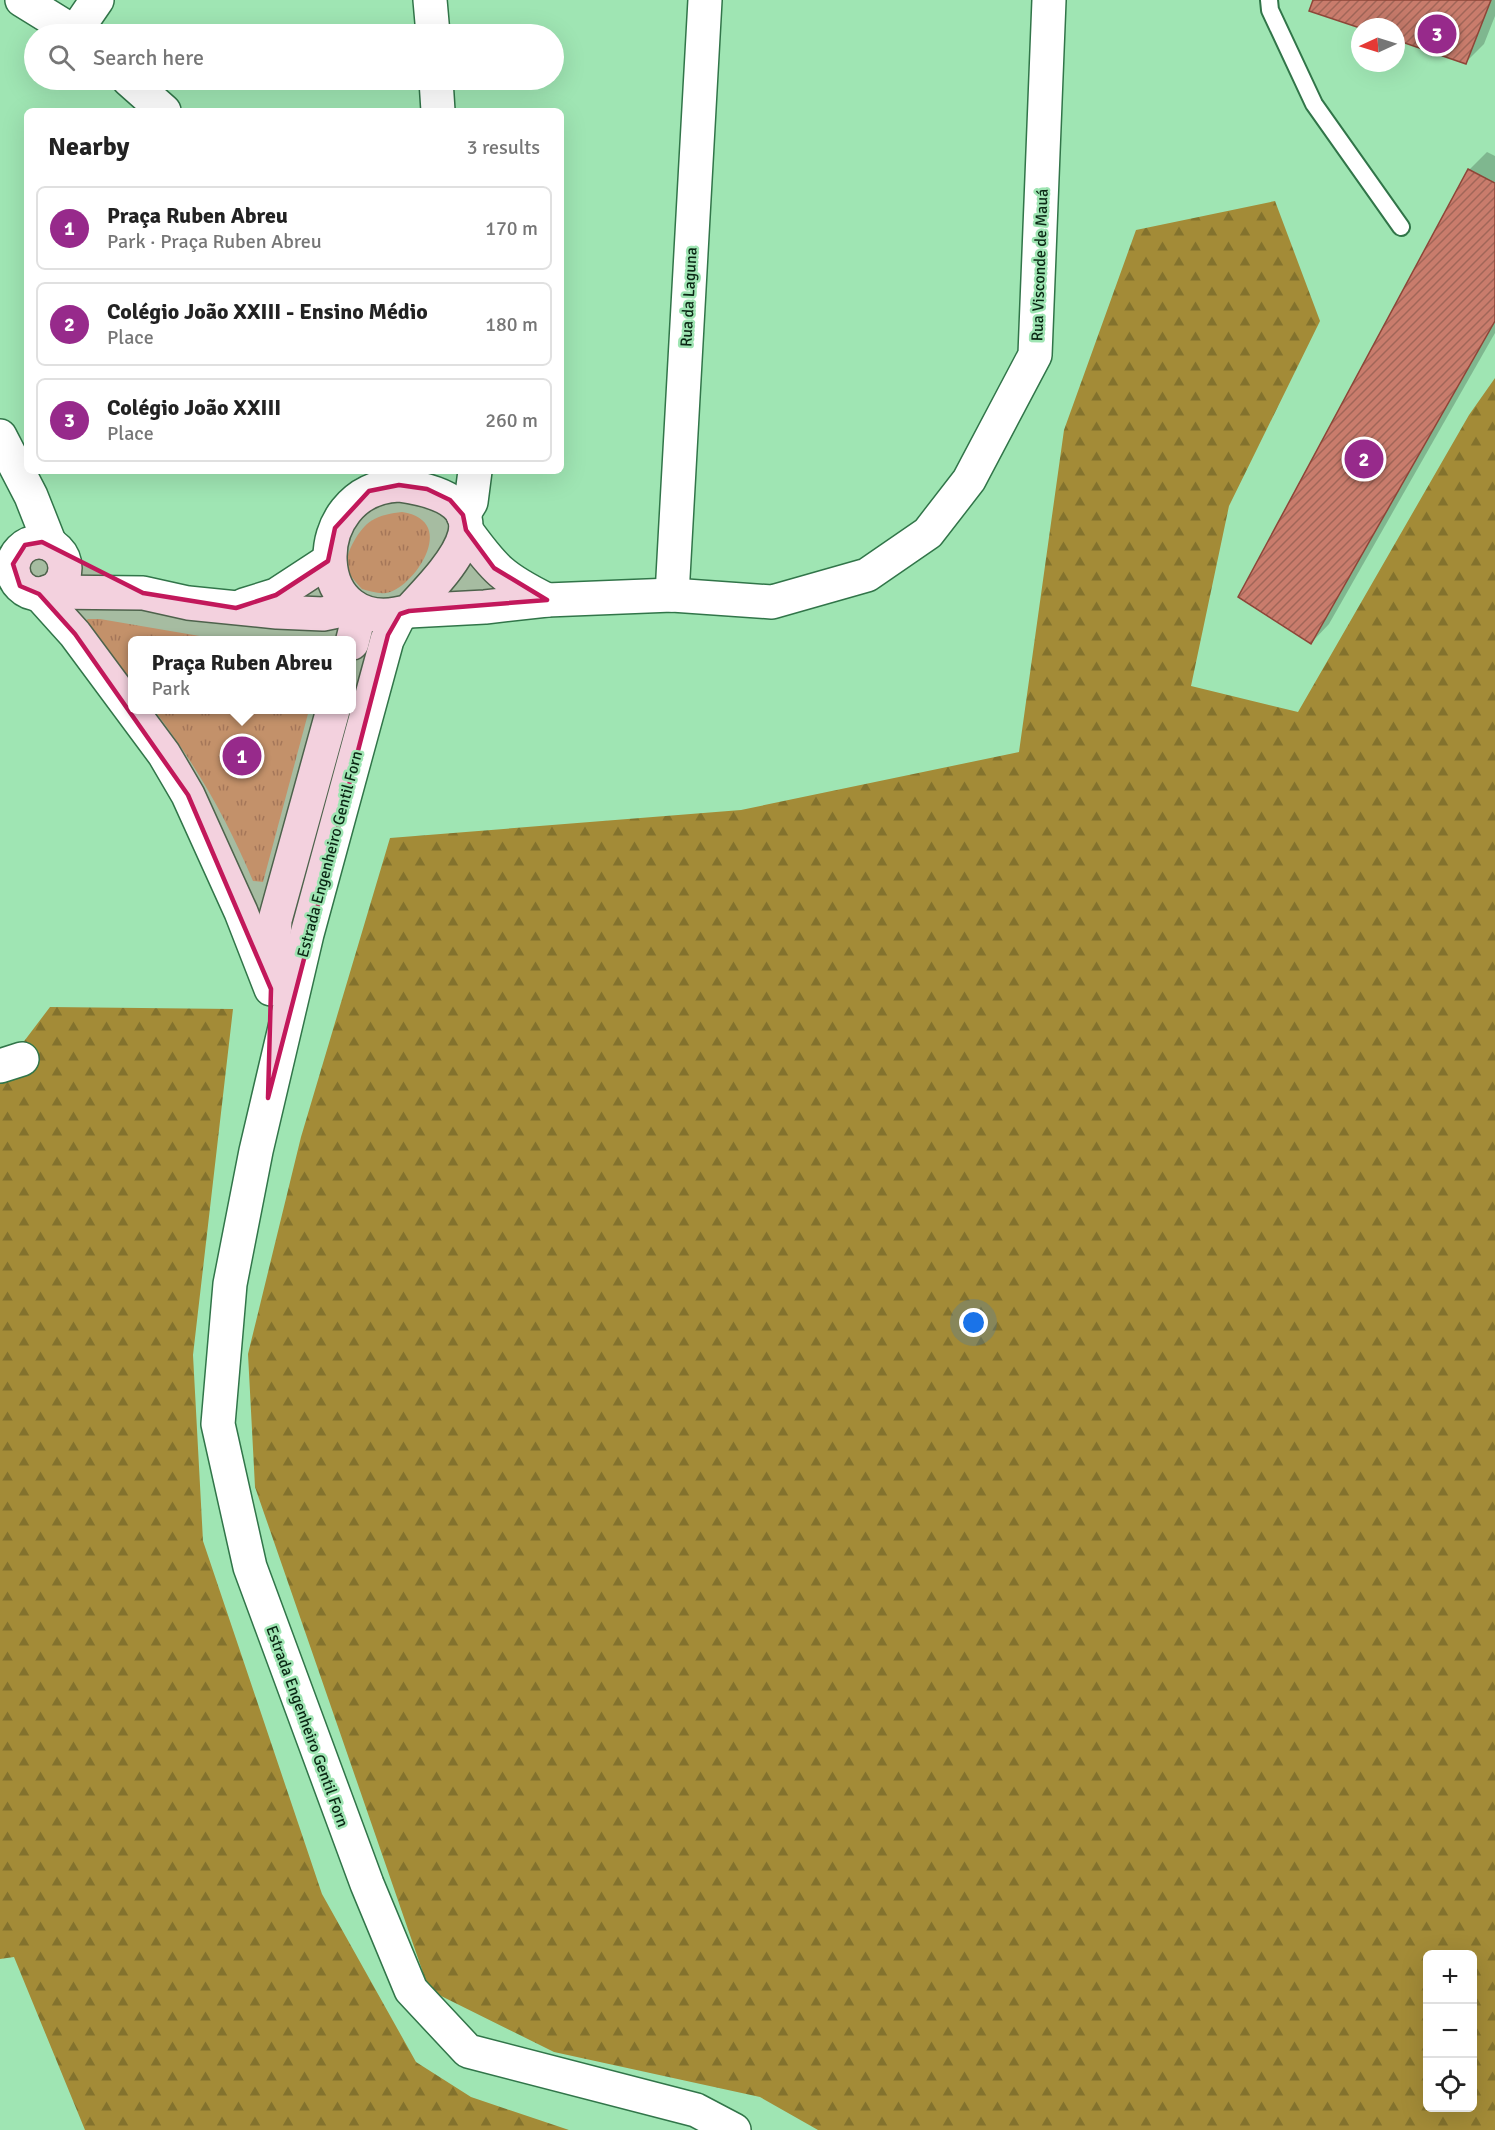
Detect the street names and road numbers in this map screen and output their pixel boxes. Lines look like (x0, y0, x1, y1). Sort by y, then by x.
street label: Rua Visconde de Mauá (1027, 188, 1053, 342)
street label: Rua da Laguna (676, 247, 702, 348)
street label: Estrada Engenheiro Gentil Forn (293, 749, 367, 960)
street label: Estrada Engenheiro Gentil Forn (261, 1623, 353, 1830)

